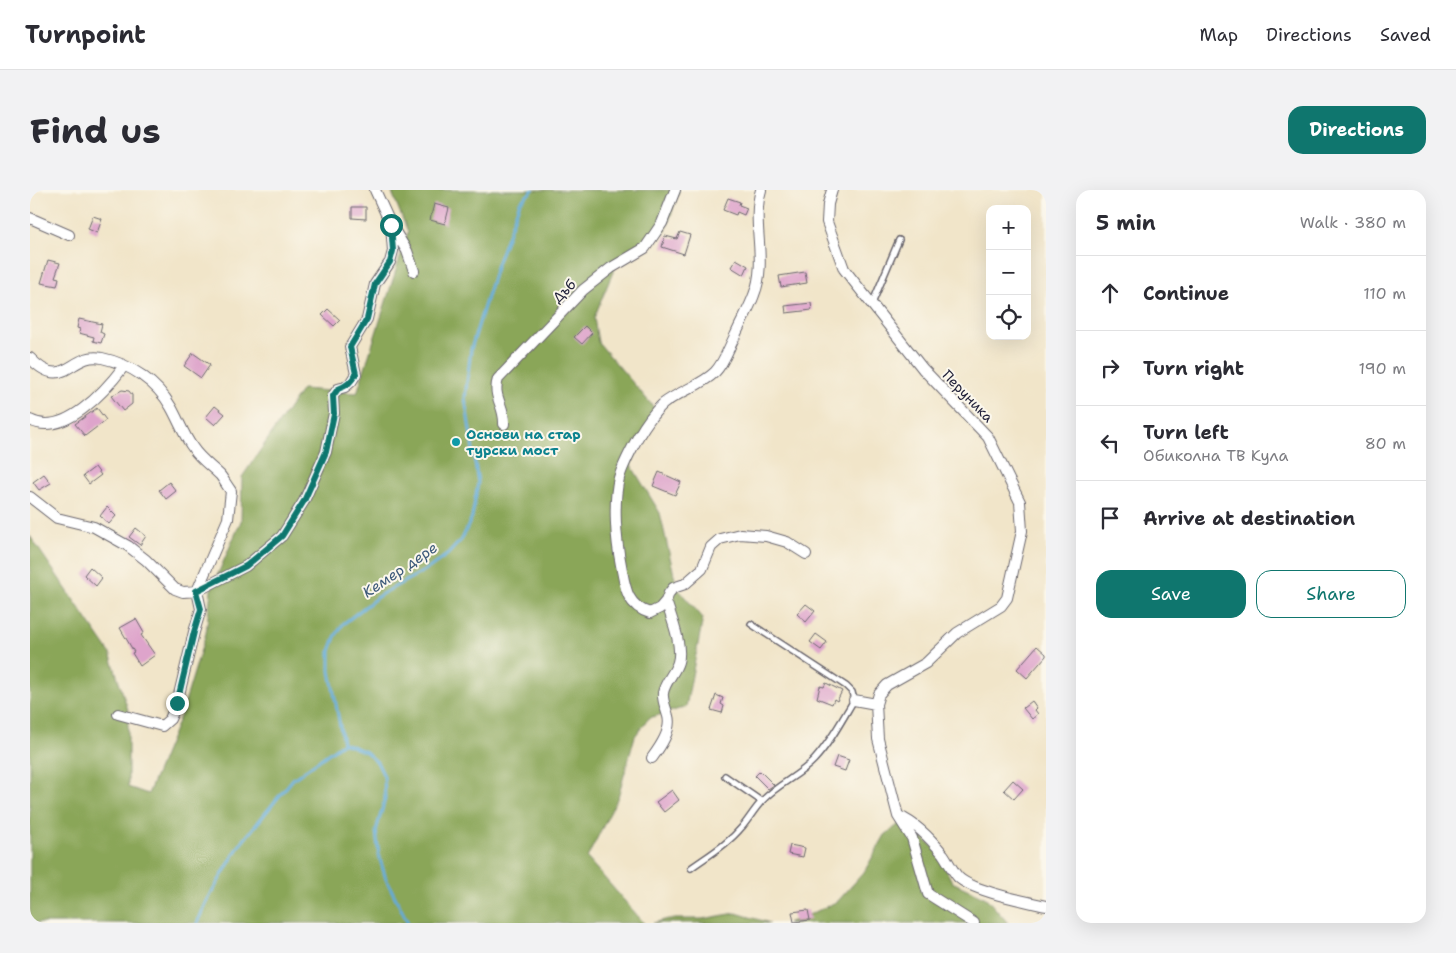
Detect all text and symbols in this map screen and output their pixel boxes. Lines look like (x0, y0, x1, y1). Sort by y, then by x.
text: Turnpoint (25, 19, 146, 51)
text: Map (1200, 23, 1238, 47)
text: Directions (1266, 23, 1352, 47)
text: Saved (1380, 23, 1431, 47)
button: Directions (1288, 106, 1426, 154)
text: Find us (30, 107, 161, 154)
map controls (986, 205, 1031, 340)
button: + (986, 205, 1031, 250)
text: 5 min (1096, 209, 1156, 237)
text: Walk · 380 m (1300, 212, 1406, 233)
route start (380, 214, 403, 237)
button: − (986, 250, 1031, 295)
street label: Дъб (548, 275, 580, 307)
icon: ahead (1096, 279, 1124, 307)
text: Continue (1143, 281, 1229, 306)
text: 110 m (1363, 283, 1406, 304)
button: locate (986, 295, 1031, 340)
icon: right (1096, 354, 1124, 382)
text: Turn right (1143, 356, 1244, 381)
text: 190 m (1359, 358, 1406, 379)
street label: Перуника (939, 366, 998, 426)
text: Turn left (1143, 420, 1229, 445)
place label: Основи на стар турски мост (466, 425, 581, 459)
icon: left (1096, 429, 1124, 457)
text: 80 m (1365, 433, 1406, 454)
marker: Основи на стар турски мост (450, 436, 462, 448)
text: Обиколна ТВ Кула (1143, 445, 1288, 466)
icon: arrive (1096, 504, 1124, 532)
text: Arrive at destination (1143, 506, 1355, 531)
water label: Кемер дере (359, 538, 441, 602)
button: Save (1096, 570, 1246, 618)
button: Share (1256, 570, 1406, 618)
route end (166, 692, 189, 715)

